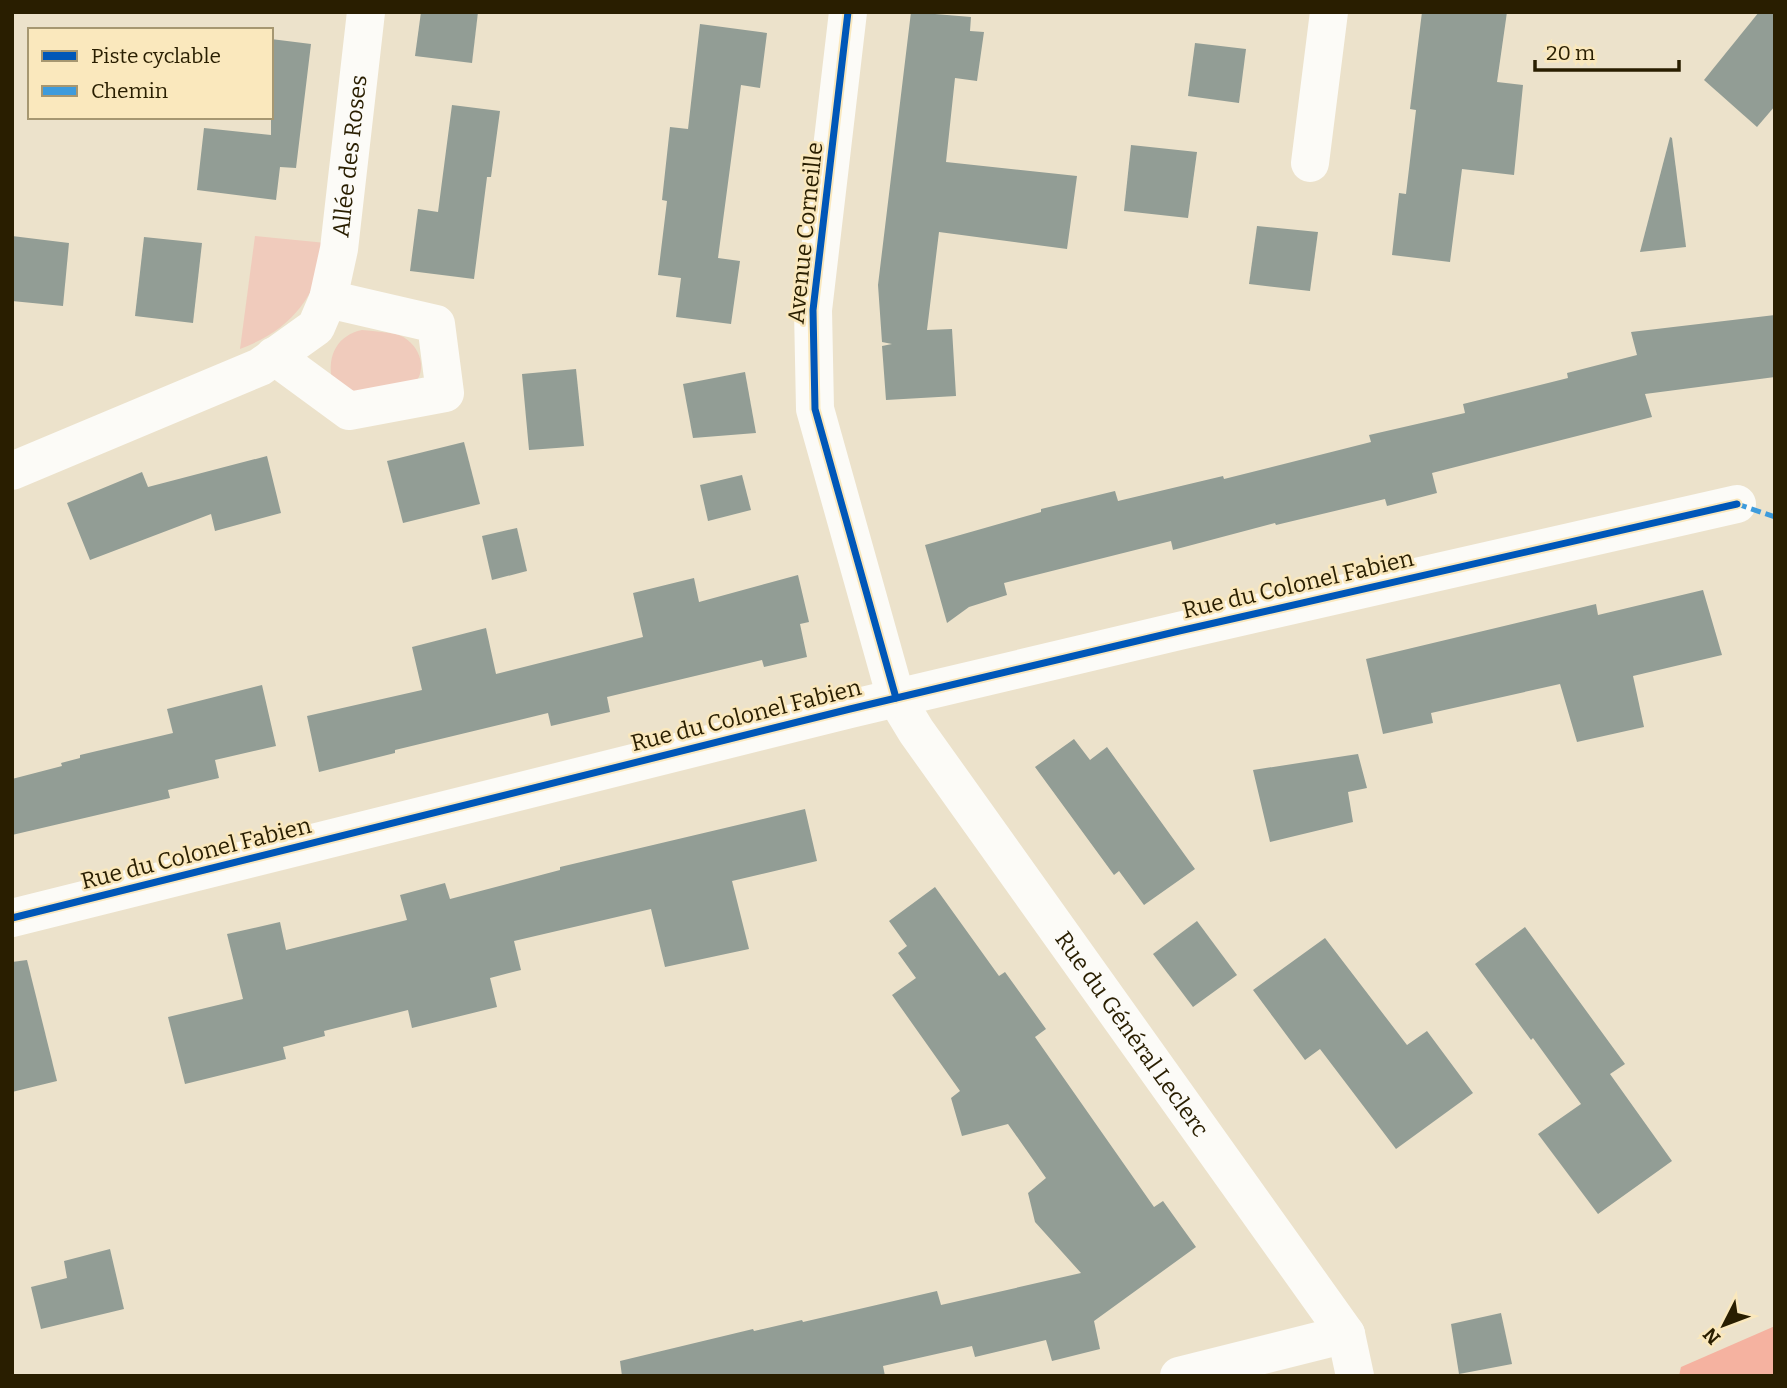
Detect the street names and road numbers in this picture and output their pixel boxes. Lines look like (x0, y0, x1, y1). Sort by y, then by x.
street label: Allée des Roses (326, 73, 373, 239)
street label: Avenue Corneille (782, 141, 828, 325)
street label: Rue du Colonel Fabien (1180, 544, 1417, 624)
street label: Rue du Colonel Fabien (628, 673, 865, 757)
street label: Rue du Colonel Fabien (78, 811, 315, 895)
street label: Rue du Général Leclerc (1049, 926, 1215, 1142)

